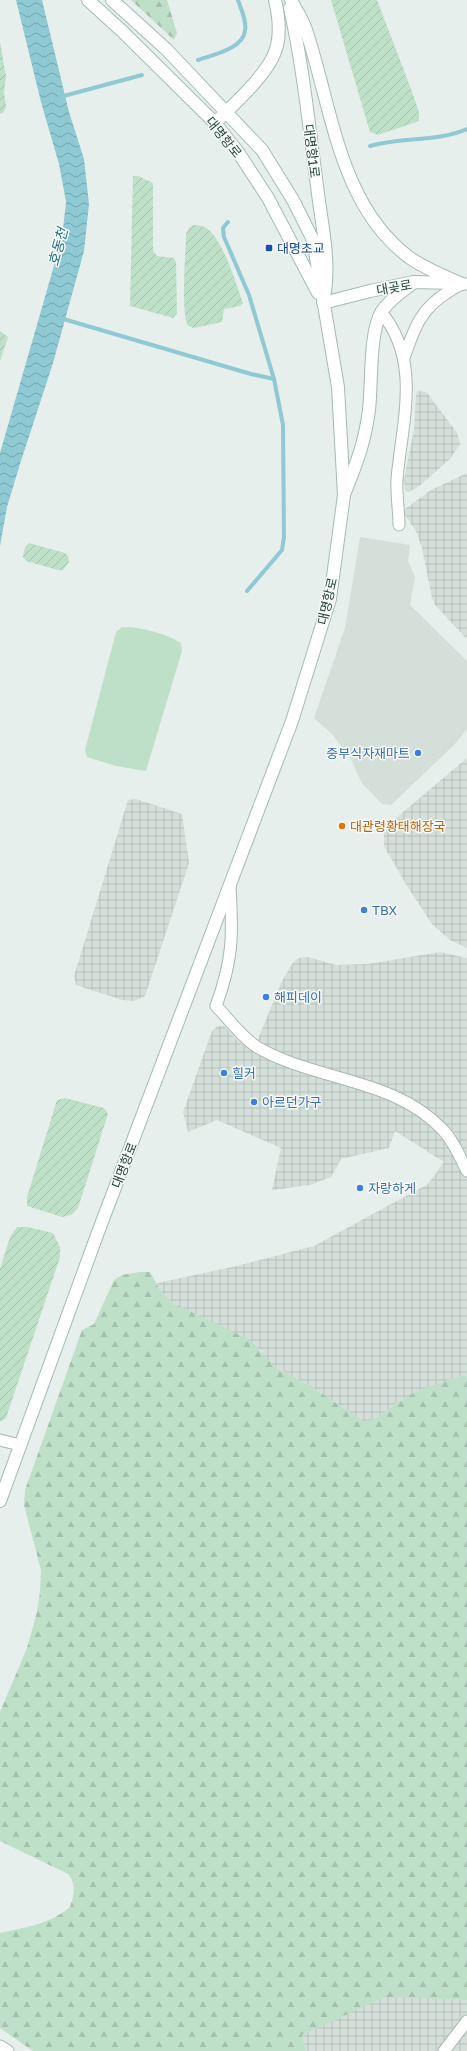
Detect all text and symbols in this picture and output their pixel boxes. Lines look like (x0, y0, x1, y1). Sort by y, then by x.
street label: 대명항로 (203, 113, 245, 161)
street label: 대명항1로 (301, 123, 323, 179)
water label: 호동천 (44, 225, 71, 268)
place label: 대명초교 (277, 240, 325, 256)
marker: 대명초교 (264, 243, 274, 253)
street label: 대곶로 (375, 276, 413, 298)
street label: 대명항로 (314, 576, 340, 626)
place label: 중부식자재마트 (326, 745, 410, 761)
marker: 중부식자재마트 (413, 748, 423, 758)
place label: 대관령황태해장국 (350, 818, 446, 834)
marker: 대관령황태해장국 (337, 821, 347, 831)
place label: TBX (372, 902, 398, 918)
marker: TBX (359, 905, 369, 915)
place label: 해피데이 (274, 989, 322, 1005)
marker: 해피데이 (261, 992, 271, 1002)
place label: 힐커 (232, 1065, 256, 1081)
marker: 힐커 (219, 1068, 229, 1078)
place label: 아르던가구 (262, 1094, 322, 1110)
marker: 아르던가구 (249, 1097, 259, 1107)
street label: 대명항로 (108, 1140, 140, 1190)
place label: 자랑하게 (368, 1180, 416, 1196)
marker: 자랑하게 (355, 1183, 365, 1193)

